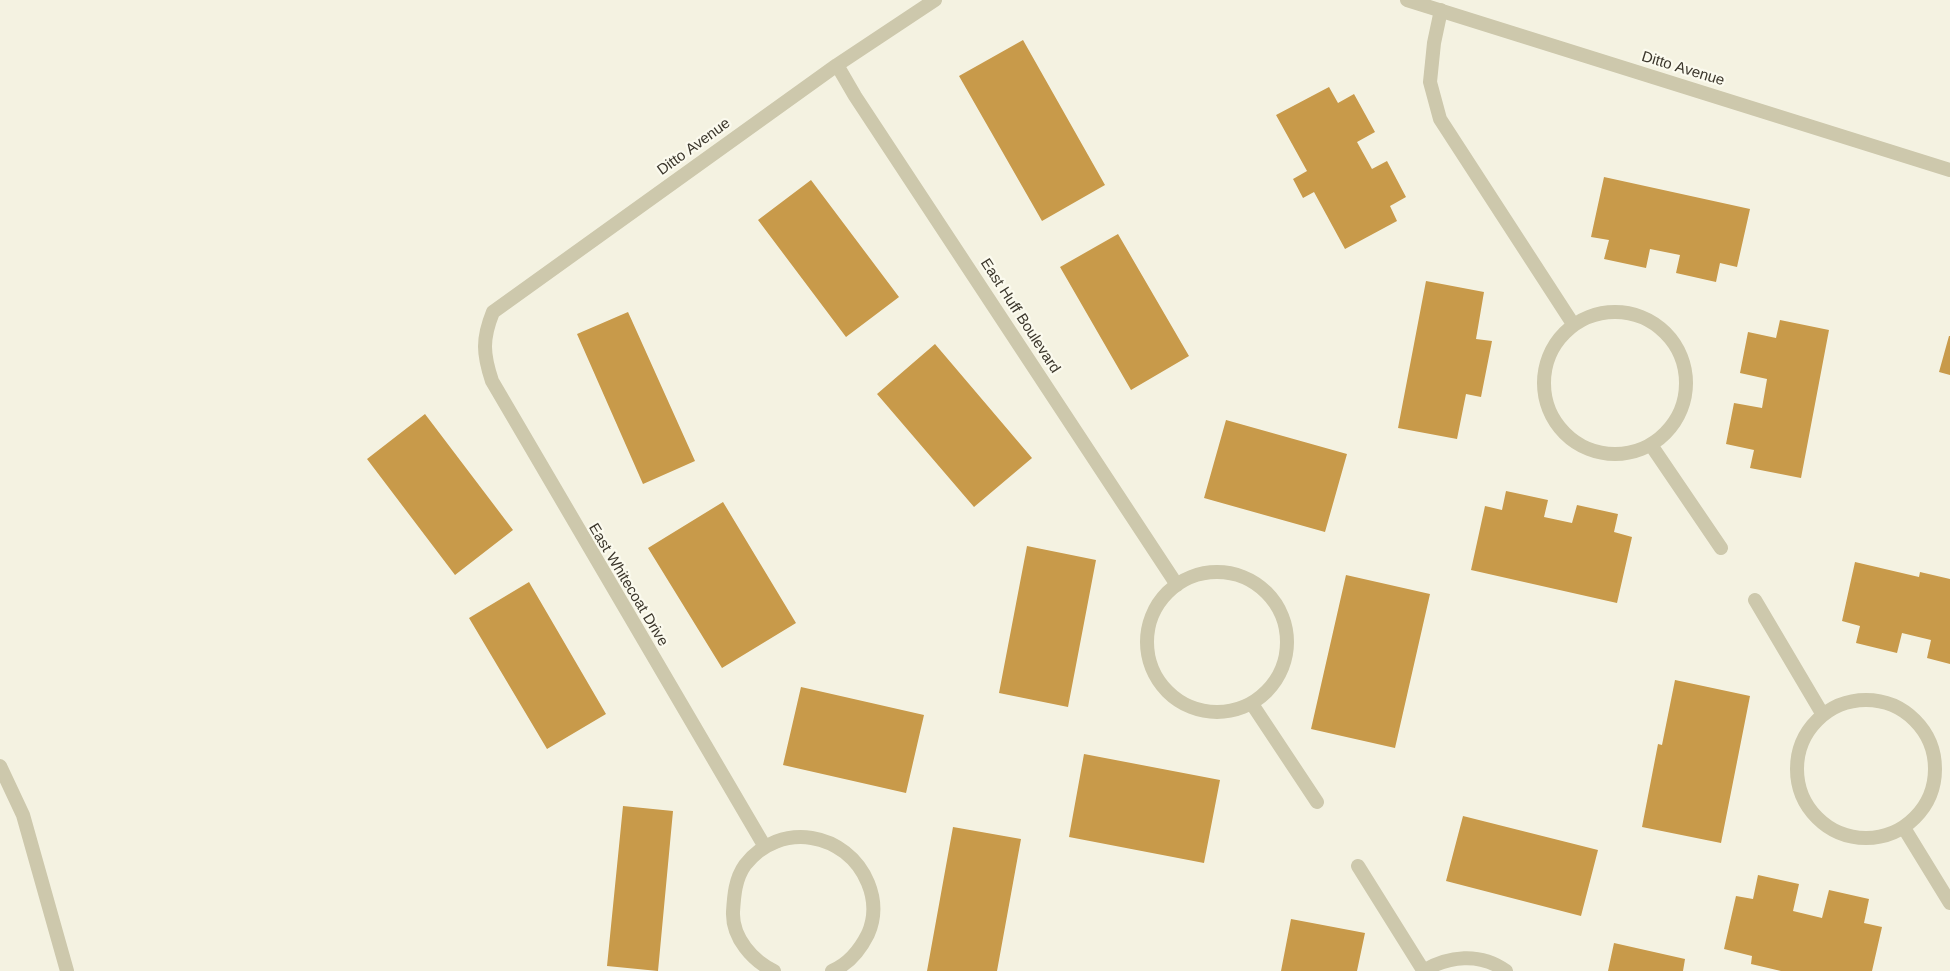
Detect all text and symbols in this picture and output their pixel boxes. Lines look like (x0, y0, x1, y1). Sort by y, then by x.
street label: Ditto Avenue (1639, 48, 1727, 90)
street label: Ditto Avenue (654, 115, 734, 179)
street label: East Huff Boulevard (976, 255, 1064, 377)
street label: East Whitecoat Drive (584, 520, 672, 650)

